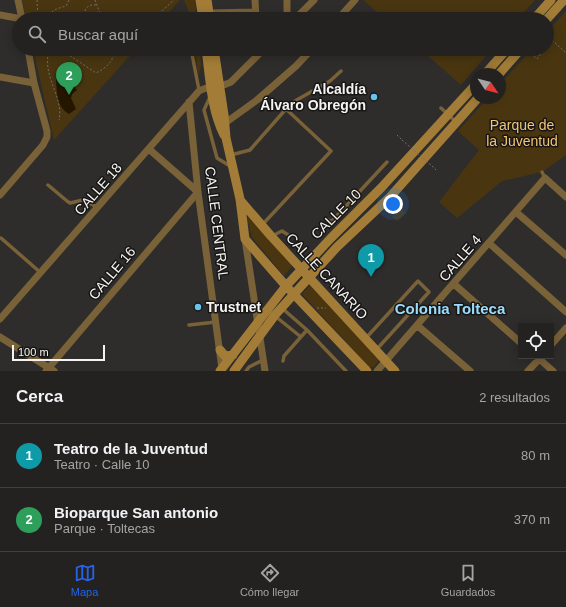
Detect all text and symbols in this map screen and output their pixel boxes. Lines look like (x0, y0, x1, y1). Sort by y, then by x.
search box (12, 12, 554, 56)
icon: search (26, 23, 48, 45)
text: Buscar aquí (58, 26, 138, 43)
pin: 2 (56, 62, 82, 95)
north arrow (470, 68, 506, 104)
place label: Alcaldía Álvaro Obregón (260, 81, 366, 113)
marker: Alcaldía Álvaro Obregón (369, 92, 379, 102)
park label: Parque de la Juventud (486, 117, 558, 149)
street label: CALLE 18 (71, 160, 125, 218)
street label: CALLE CENTRAL (202, 166, 232, 281)
street label: CALLE 10 (308, 186, 364, 242)
your location (383, 194, 403, 214)
street label: CALLE CANARIO (283, 230, 371, 323)
street label: CALLE 4 (436, 231, 485, 284)
street label: CALLE 16 (85, 243, 139, 303)
pin: 1 (358, 244, 384, 277)
place label: Trustnet (206, 299, 262, 315)
district label: Colonia Tolteca (395, 300, 506, 317)
marker: Trustnet (193, 302, 203, 312)
map controls (518, 323, 554, 359)
button: locate (518, 323, 554, 359)
scale bar (12, 343, 105, 362)
text: 100 m (18, 346, 49, 358)
text: Cerca (16, 387, 63, 406)
text: 2 resultados (479, 390, 550, 405)
text: Teatro de la Juventud (54, 440, 208, 457)
text: 1 (25, 448, 33, 463)
text: 80 m (521, 448, 550, 463)
text: Teatro · Calle 10 (54, 457, 149, 472)
text: Bioparque San antonio (54, 504, 218, 521)
text: 2 (25, 512, 33, 527)
text: 370 m (514, 512, 550, 527)
text: Parque · Toltecas (54, 521, 155, 536)
tab: Mapa (71, 562, 98, 598)
tab: Cómo llegar (240, 562, 299, 598)
tab: Guardados (441, 562, 495, 598)

